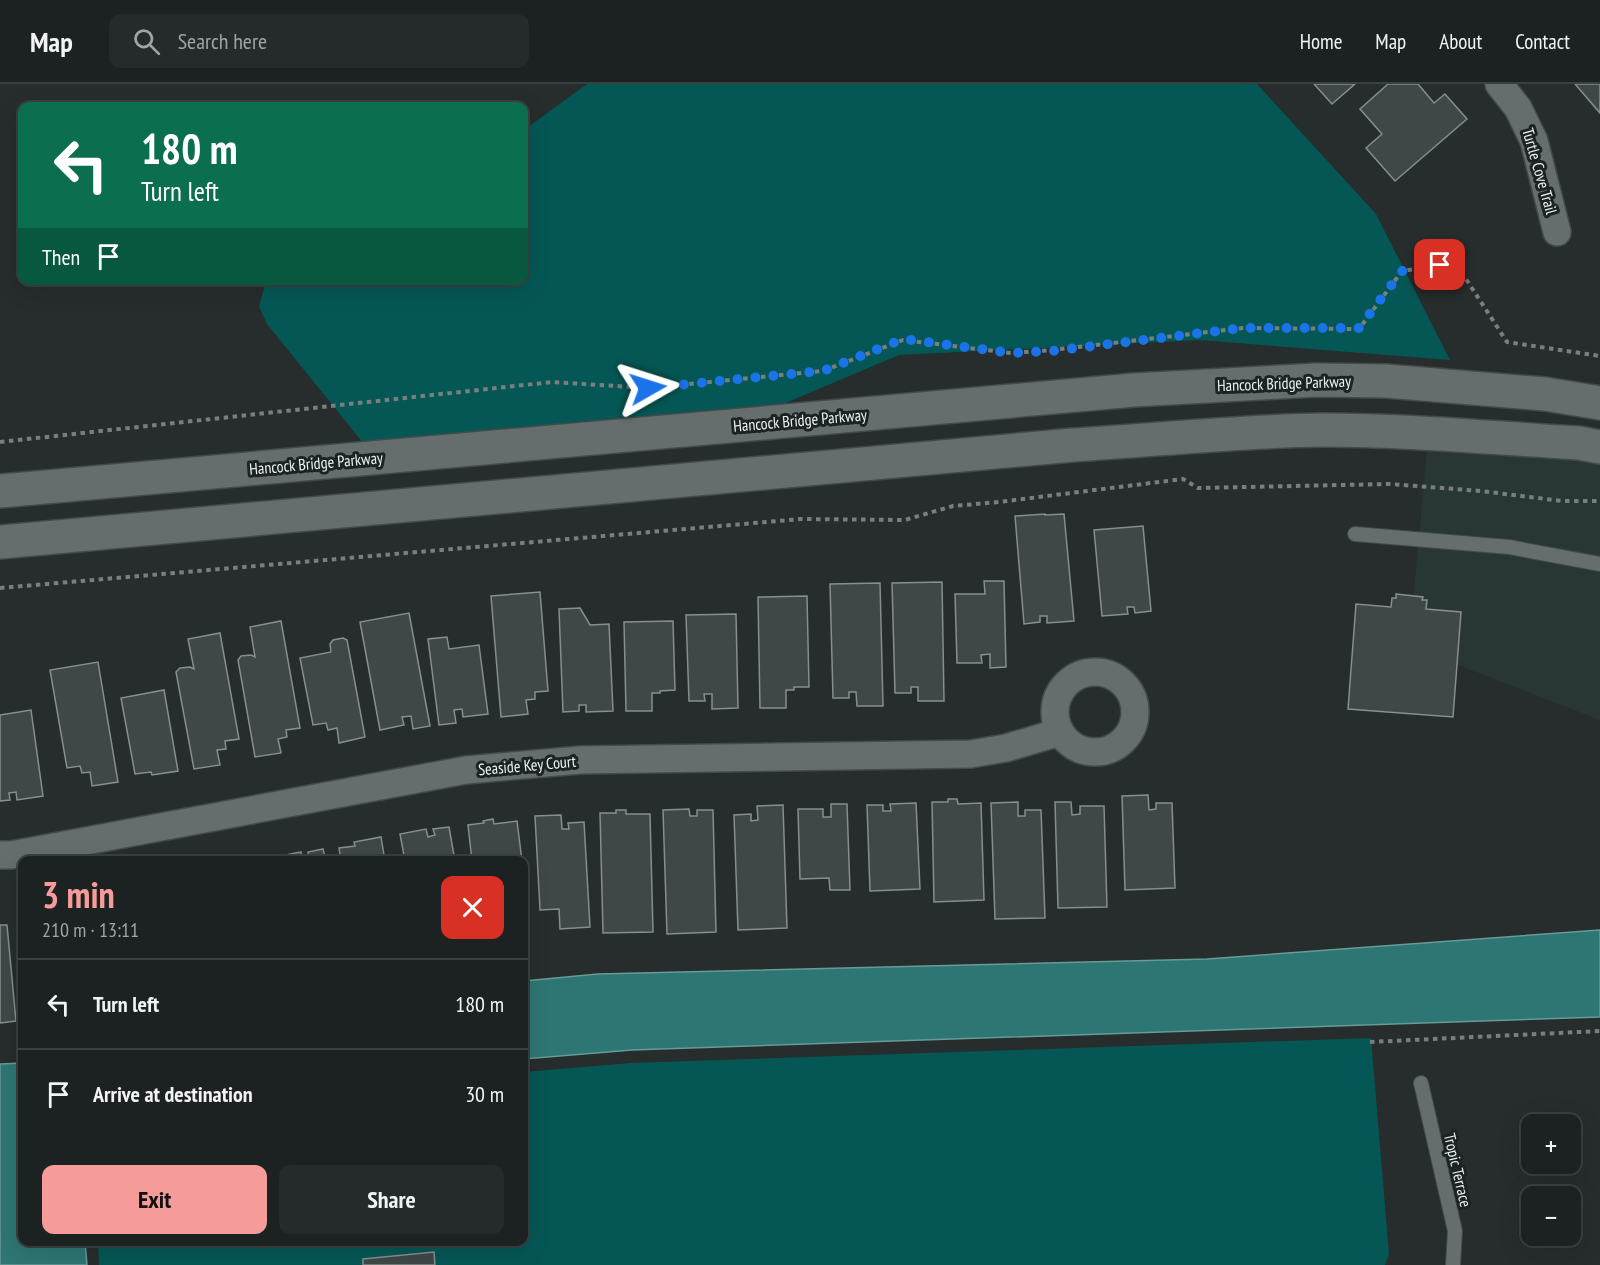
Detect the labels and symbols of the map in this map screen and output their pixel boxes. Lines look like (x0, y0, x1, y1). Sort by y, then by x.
street label: Turtle Cove Trail (1518, 126, 1562, 217)
pin (1414, 239, 1465, 290)
position arrow (616, 356, 680, 420)
street label: Hancock Bridge Parkway (1217, 371, 1351, 395)
street label: Hancock Bridge Parkway (732, 404, 868, 436)
street label: Hancock Bridge Parkway (248, 447, 384, 479)
street label: Seaside Key Court (477, 751, 577, 779)
street label: Tropic Terrace (1440, 1131, 1476, 1209)

